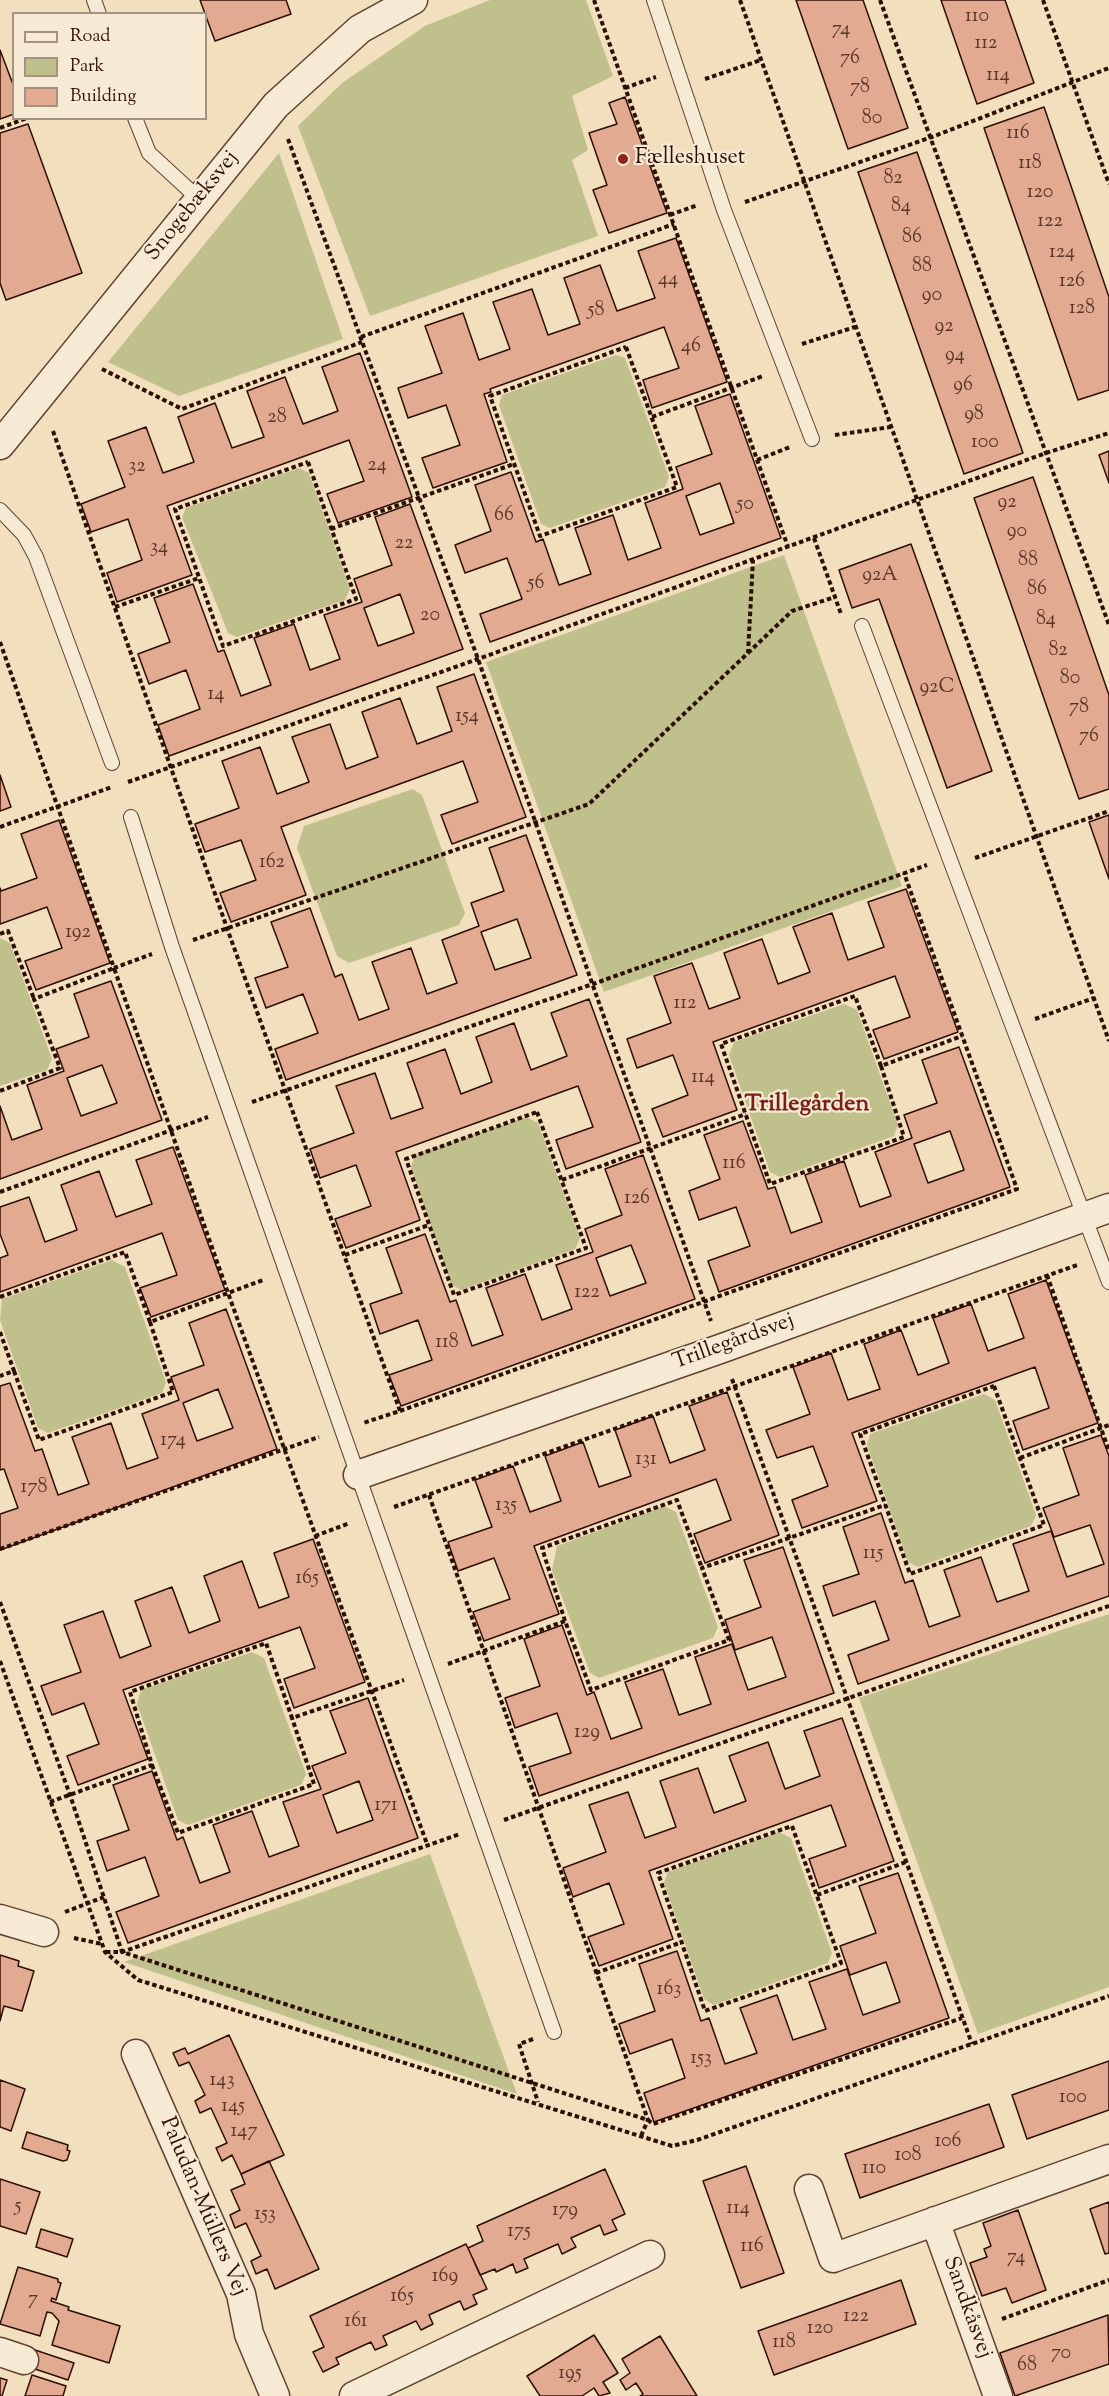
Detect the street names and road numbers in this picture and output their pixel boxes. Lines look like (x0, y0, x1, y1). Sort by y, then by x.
street label: Snogebæksvej (141, 147, 245, 267)
street label: Trillegårdsvej (670, 1309, 798, 1377)
street label: Paludan-Müllers Vej (152, 2114, 252, 2300)
street label: Sandkåsvej (935, 2253, 997, 2363)

